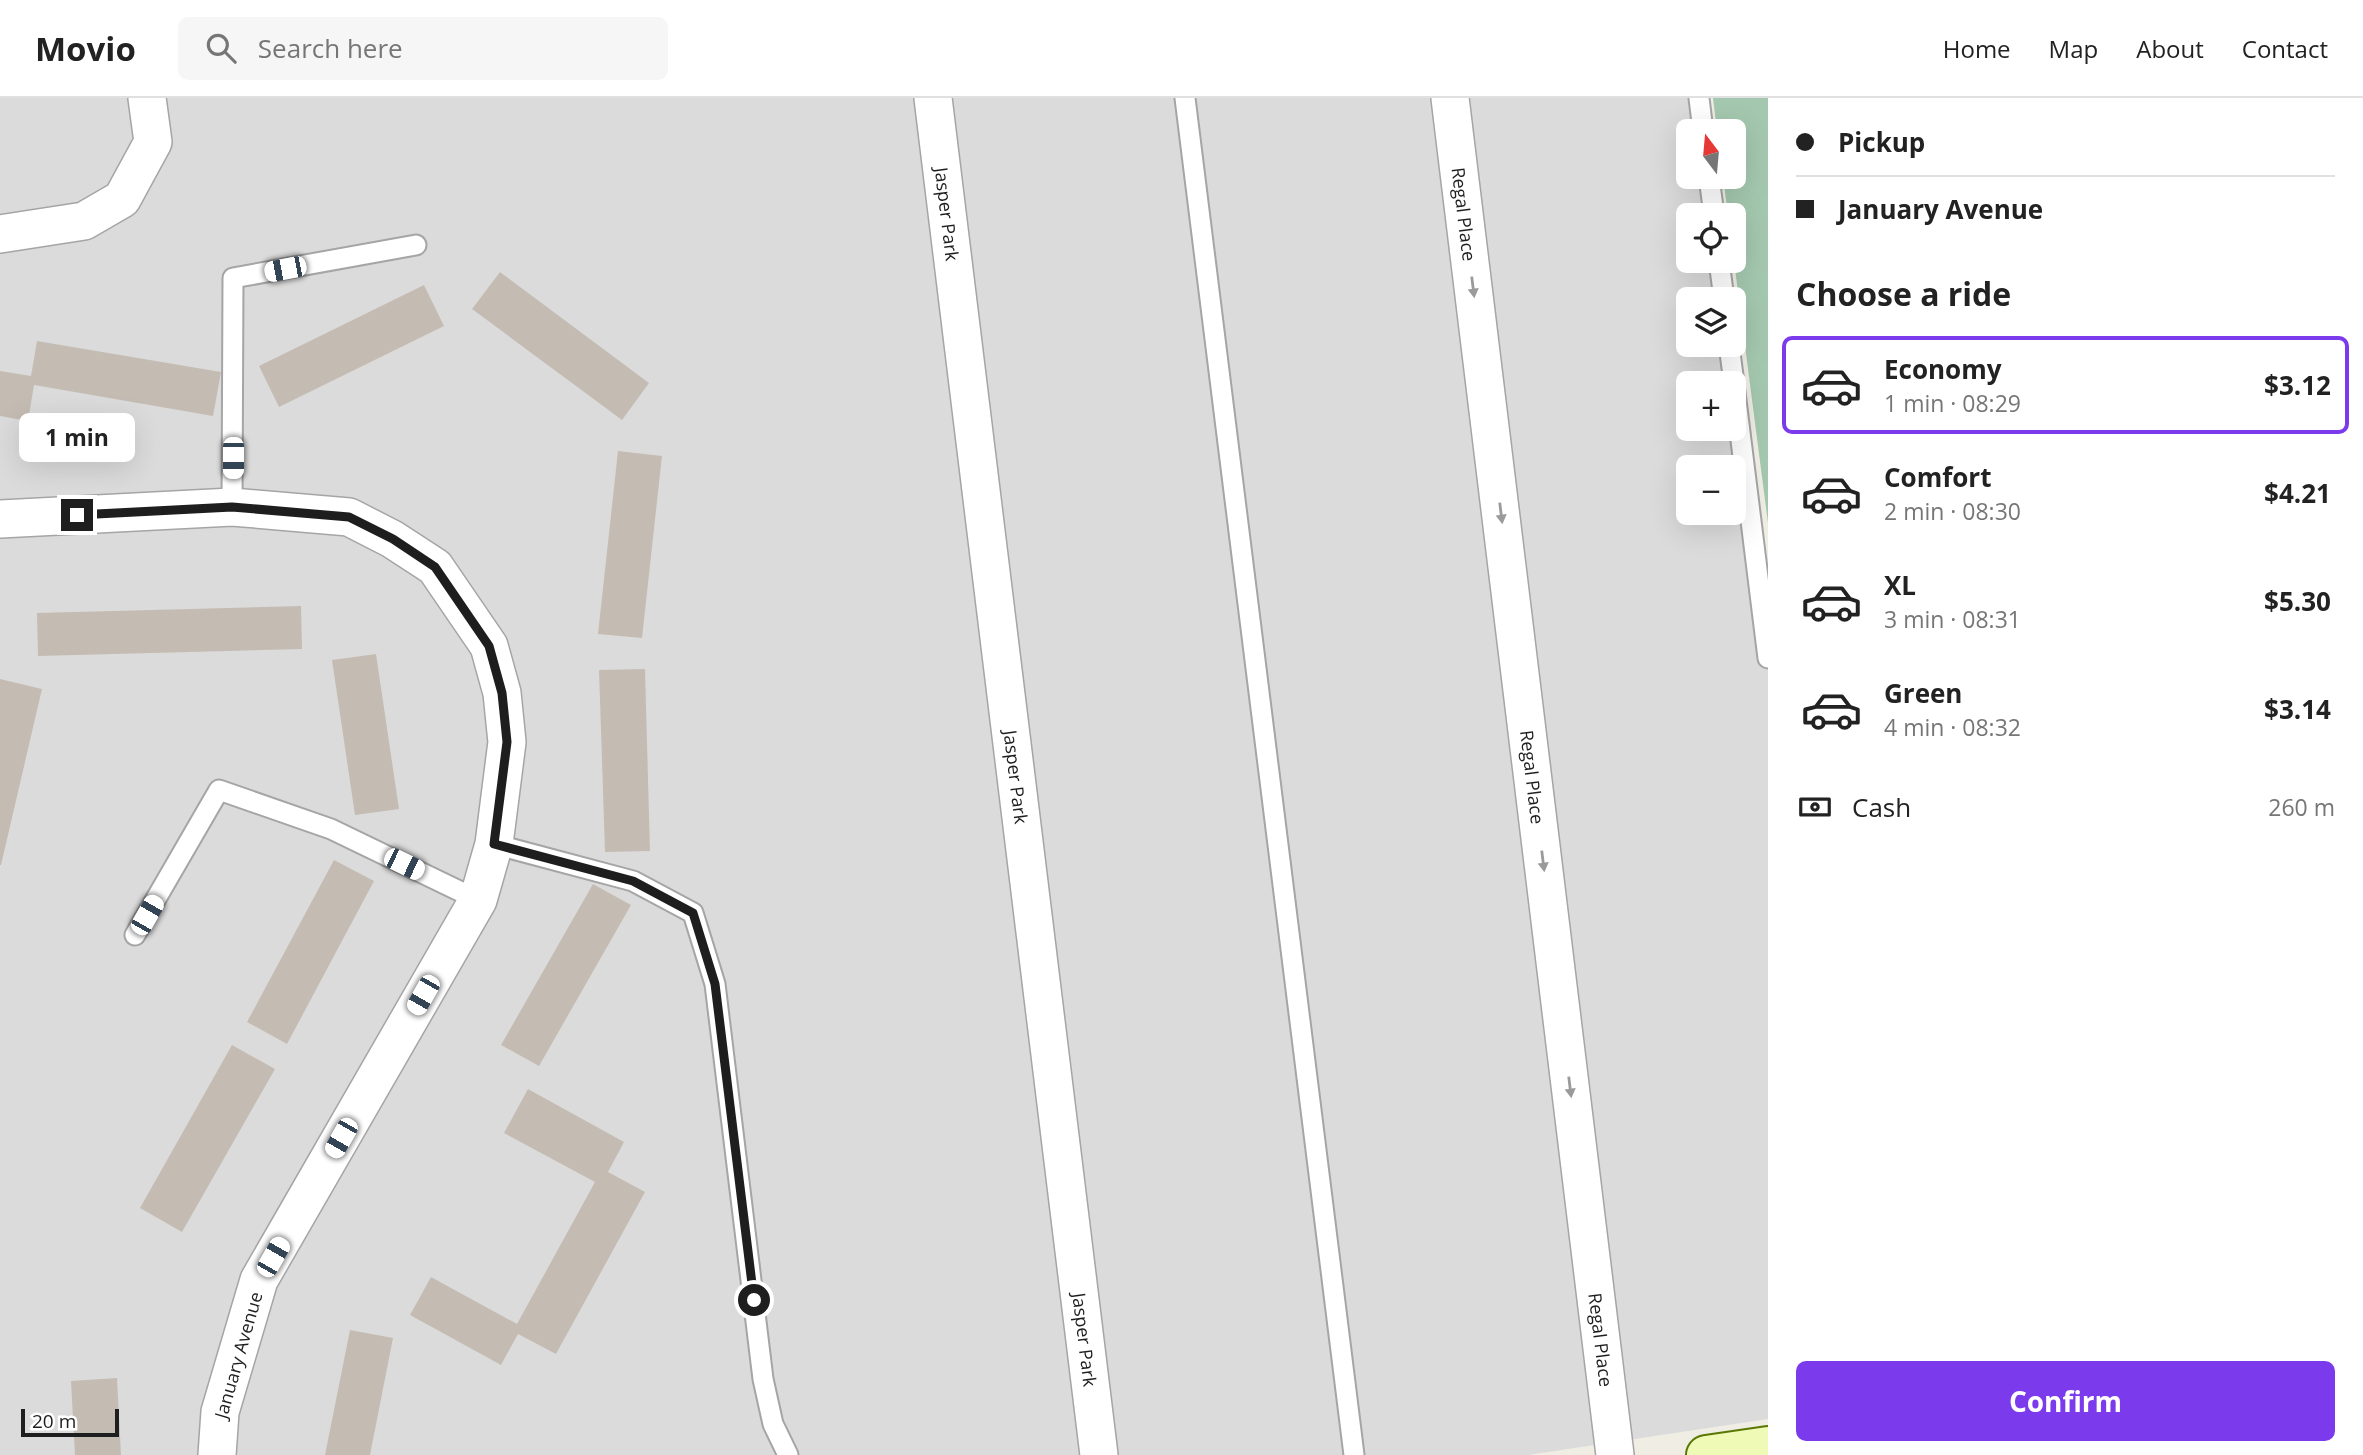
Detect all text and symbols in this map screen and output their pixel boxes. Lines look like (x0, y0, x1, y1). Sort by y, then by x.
search box (178, 17, 668, 80)
text: Movio (35, 26, 136, 71)
icon: search (202, 29, 240, 67)
text: Search here (258, 30, 403, 66)
text: Home (1943, 32, 2011, 65)
text: Map (2049, 32, 2098, 65)
text: About (2136, 32, 2204, 65)
text: Contact (2242, 32, 2328, 65)
north arrow (1676, 119, 1746, 189)
map controls (1676, 119, 1746, 525)
text: Pickup (1838, 124, 1925, 160)
street label: Jasper Park (929, 164, 965, 263)
street label: Regal Place (1447, 166, 1482, 262)
text: January Avenue (1838, 191, 2043, 227)
button: locate (1676, 203, 1746, 273)
car (263, 255, 308, 283)
text: Choose a ride (1796, 272, 2011, 315)
one-way arrow (1468, 277, 1479, 299)
button: layers (1676, 287, 1746, 357)
text: Economy (1884, 351, 2002, 387)
icon: car (1800, 354, 1863, 417)
text: $3.12 (2264, 367, 2331, 403)
button: + (1676, 371, 1746, 441)
text: 1 min · 08:29 (1884, 387, 2021, 419)
callout: 1 min (19, 414, 135, 462)
text: 1 min (45, 421, 109, 453)
car (223, 437, 244, 479)
button: − (1676, 455, 1746, 525)
text: Comfort (1884, 459, 1991, 495)
icon: car (1800, 462, 1863, 525)
text: $4.21 (2264, 475, 2331, 511)
text: 2 min · 08:30 (1884, 495, 2021, 527)
route end (61, 499, 93, 531)
one-way arrow (1495, 502, 1506, 524)
text: XL (1884, 567, 1916, 603)
icon: car (1800, 570, 1863, 633)
text: $5.30 (2264, 583, 2331, 619)
text: 3 min · 08:31 (1884, 603, 2021, 635)
text: Green (1884, 675, 1962, 711)
icon: car (1800, 678, 1863, 741)
text: $3.14 (2264, 691, 2331, 727)
text: 4 min · 08:32 (1884, 711, 2021, 743)
street label: Jasper Park (998, 727, 1034, 826)
street label: Regal Place (1515, 729, 1550, 825)
icon: cash (1796, 788, 1834, 826)
text: Cash (1852, 789, 1911, 825)
text: 260 m (2268, 791, 2335, 823)
car (381, 845, 428, 883)
one-way arrow (1537, 850, 1548, 872)
car (128, 892, 167, 938)
car (404, 972, 443, 1018)
one-way arrow (1565, 1076, 1576, 1098)
car (322, 1115, 361, 1161)
car (254, 1234, 293, 1280)
route start (738, 1284, 770, 1316)
street label: January Avenue (208, 1289, 268, 1423)
street label: Jasper Park (1067, 1290, 1103, 1389)
street label: Regal Place (1583, 1292, 1619, 1388)
button: Confirm (1796, 1361, 2335, 1441)
scale bar (21, 1406, 119, 1438)
text: 20 m (32, 1408, 76, 1434)

